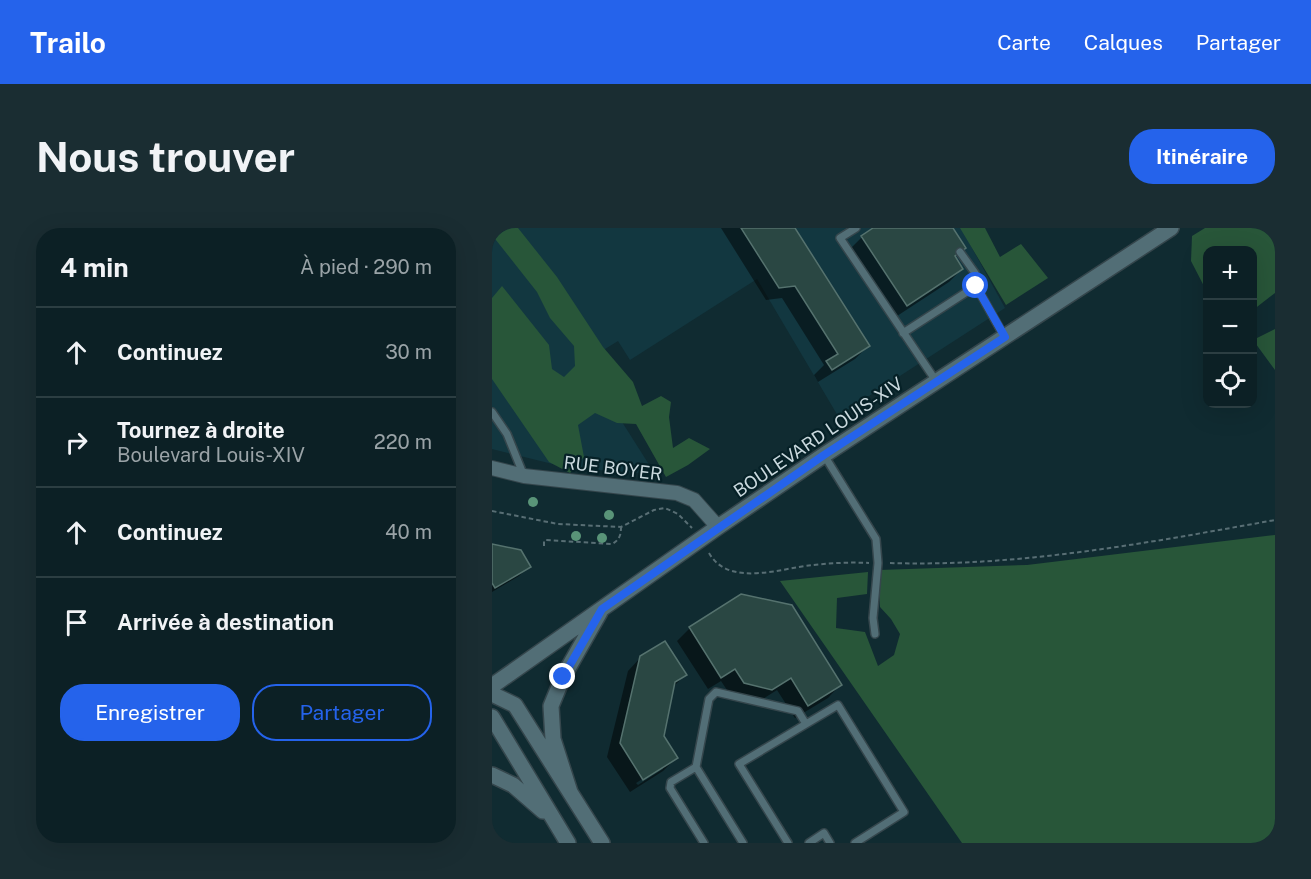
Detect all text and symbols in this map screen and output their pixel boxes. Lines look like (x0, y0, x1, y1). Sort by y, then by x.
text: Trailo (30, 26, 106, 59)
text: Carte (997, 30, 1051, 55)
text: Calques (1084, 30, 1163, 55)
text: Partager (1196, 30, 1281, 55)
button: Itinéraire (1129, 129, 1275, 184)
text: Nous trouver (36, 132, 295, 181)
map controls (1203, 246, 1257, 408)
button: + (1203, 246, 1257, 300)
text: 4 min (60, 252, 129, 283)
text: À pied · 290 m (300, 255, 432, 279)
route start (962, 272, 988, 298)
button: − (1203, 300, 1257, 354)
icon: ahead (60, 336, 93, 369)
text: Continuez (117, 339, 223, 365)
text: 30 m (385, 340, 432, 364)
button: locate (1203, 354, 1257, 408)
street label: BOULEVARD LOUIS-XIV (730, 373, 906, 501)
text: Tournez à droite (117, 417, 285, 443)
icon: right (60, 426, 93, 459)
text: 220 m (374, 430, 432, 454)
text: Boulevard Louis-XIV (117, 443, 305, 467)
street label: RUE BOYER (562, 452, 664, 484)
icon: ahead (60, 516, 93, 549)
text: Continuez (117, 519, 223, 545)
text: 40 m (385, 520, 432, 544)
icon: arrive (60, 606, 93, 639)
text: Arrivée à destination (117, 609, 334, 635)
route end (549, 663, 575, 689)
button: Enregistrer (60, 684, 240, 741)
button: Partager (252, 684, 432, 741)

